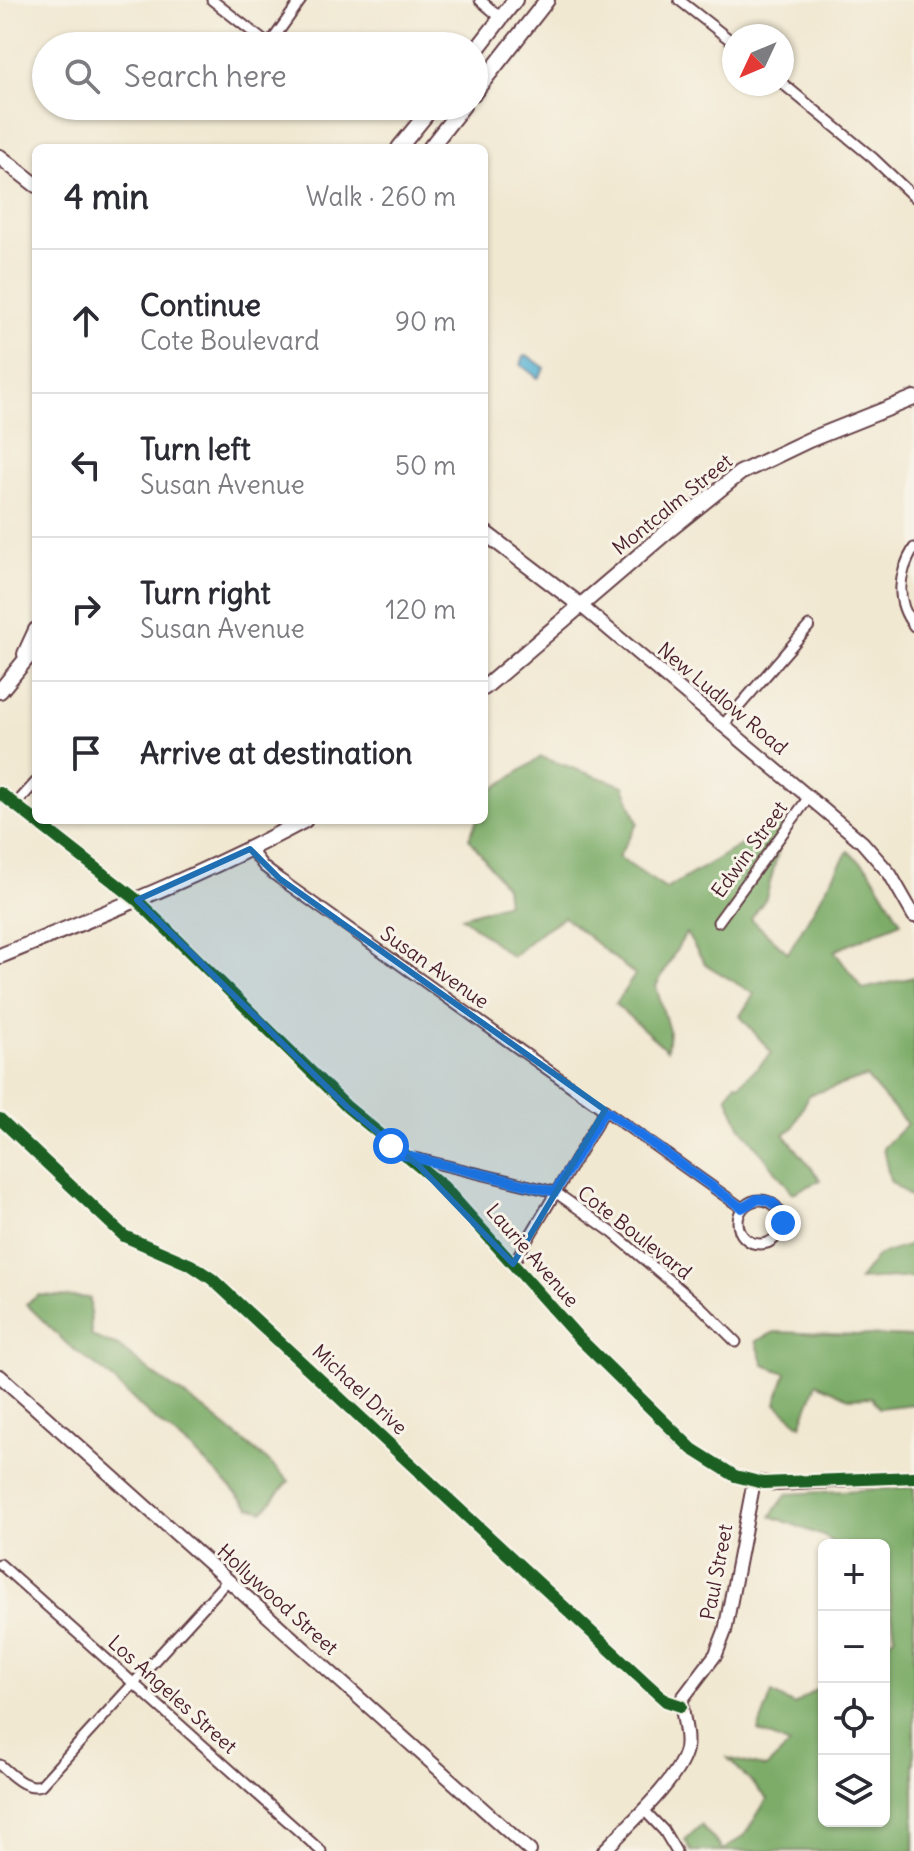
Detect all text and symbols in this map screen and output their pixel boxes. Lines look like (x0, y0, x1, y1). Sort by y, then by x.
north arrow (722, 24, 794, 96)
search box (32, 32, 488, 120)
icon: search (60, 54, 104, 98)
text: Search here (124, 57, 287, 95)
text: 4 min (64, 175, 149, 218)
text: Walk · 260 m (306, 180, 456, 213)
text: Continue (140, 286, 261, 324)
icon: ahead (64, 299, 108, 343)
text: 90 m (395, 305, 456, 338)
text: Cote Boulevard (140, 324, 320, 357)
text: Turn left (140, 430, 251, 468)
icon: left (64, 443, 108, 487)
street label: Montcalm Street (607, 448, 737, 560)
text: 50 m (395, 449, 456, 482)
text: Susan Avenue (140, 468, 305, 501)
text: Turn right (140, 574, 271, 612)
icon: right (64, 587, 108, 631)
text: 120 m (385, 593, 456, 626)
text: Susan Avenue (140, 612, 305, 645)
street label: New Ludlow Road (653, 636, 793, 760)
icon: arrive (64, 731, 108, 775)
text: Arrive at destination (140, 734, 412, 772)
street label: Edwin Street (706, 796, 793, 902)
street label: Susan Avenue (376, 920, 494, 1014)
route start (373, 1128, 409, 1164)
street label: Cote Boulevard (573, 1180, 697, 1285)
street label: Laurie Avenue (481, 1198, 585, 1312)
route end (765, 1205, 801, 1241)
street label: Michael Drive (307, 1339, 413, 1439)
street label: Paul Street (694, 1522, 738, 1622)
street label: Hollywood Street (212, 1538, 344, 1660)
map controls (818, 1539, 890, 1827)
button: + (818, 1539, 890, 1611)
button: − (818, 1611, 890, 1683)
street label: Los Angeles Street (103, 1630, 243, 1759)
button: locate (818, 1683, 890, 1755)
button: layers (818, 1755, 890, 1827)

